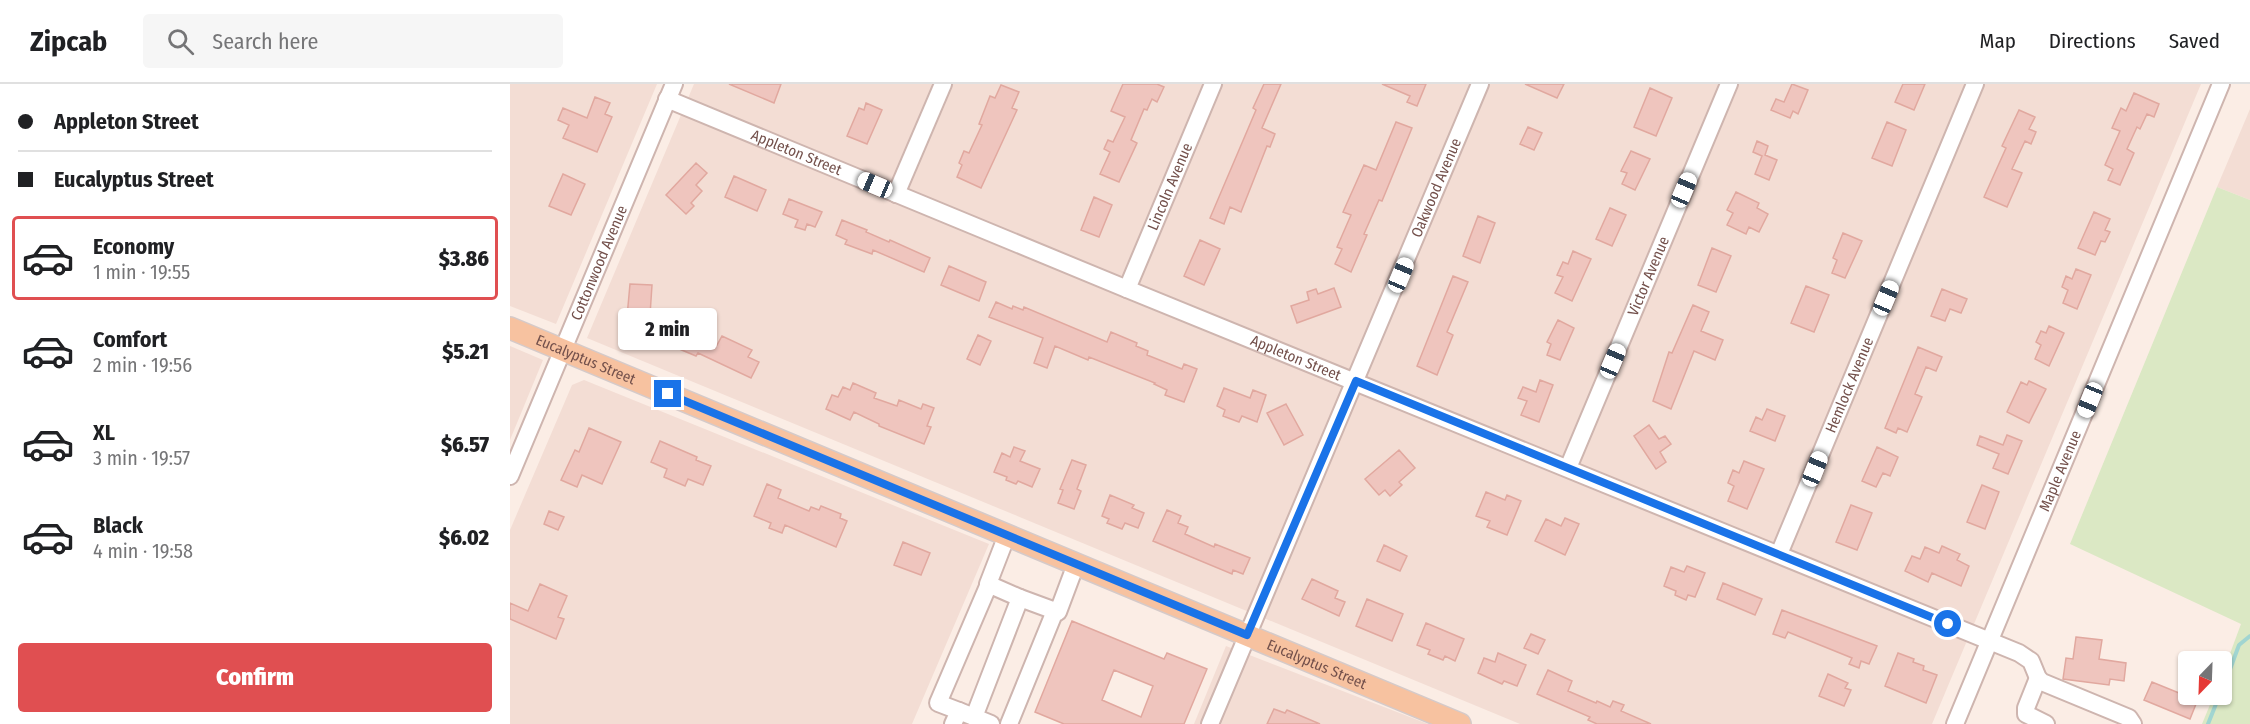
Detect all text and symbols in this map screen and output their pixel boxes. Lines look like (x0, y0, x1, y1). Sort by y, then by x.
search box (143, 14, 563, 68)
text: Zipcab (30, 25, 107, 58)
icon: search (164, 25, 197, 58)
text: Search here (212, 28, 318, 55)
text: Map (1979, 28, 2016, 54)
text: Directions (2049, 28, 2136, 54)
text: Saved (2169, 28, 2220, 54)
text: Appleton Street (54, 108, 199, 135)
street label: Appleton Street (749, 126, 844, 179)
street label: Oakwood Avenue (1407, 135, 1465, 240)
street label: Lincoln Avenue (1144, 140, 1196, 233)
text: Eucalyptus Street (54, 166, 214, 193)
car (855, 170, 895, 200)
car (1669, 170, 1699, 210)
street label: Cottonwood Avenue (567, 203, 631, 323)
icon: car (21, 231, 75, 285)
text: Economy (93, 233, 174, 260)
street label: Victor Avenue (1624, 234, 1673, 319)
text: $3.86 (439, 245, 489, 272)
car (1386, 255, 1416, 295)
text: 1 min · 19:55 (93, 260, 190, 284)
car (1871, 278, 1901, 318)
callout: 2 min (618, 307, 717, 349)
text: 2 min (645, 317, 690, 341)
icon: car (21, 324, 75, 378)
text: Comfort (93, 326, 167, 353)
street label: Eucalyptus Street (533, 331, 638, 388)
street label: Appleton Street (1248, 331, 1344, 384)
street label: Hemlock Avenue (1822, 335, 1877, 436)
text: $5.21 (442, 338, 489, 365)
car (1598, 341, 1628, 381)
text: 2 min · 19:56 (93, 353, 192, 377)
route end (654, 380, 681, 407)
car (2075, 380, 2105, 420)
icon: car (21, 417, 75, 471)
text: XL (93, 419, 115, 446)
street label: Maple Avenue (2035, 428, 2085, 514)
text: $6.57 (441, 431, 489, 458)
text: 3 min · 19:57 (93, 446, 190, 470)
car (1800, 449, 1830, 489)
icon: car (21, 510, 75, 564)
text: Black (93, 512, 143, 539)
text: $6.02 (439, 524, 489, 551)
text: 4 min · 19:58 (93, 539, 193, 563)
route start (1934, 610, 1961, 637)
street label: Eucalyptus Street (1264, 636, 1369, 693)
button: Confirm (18, 643, 492, 712)
north arrow (2178, 651, 2232, 705)
map controls (2178, 651, 2232, 705)

